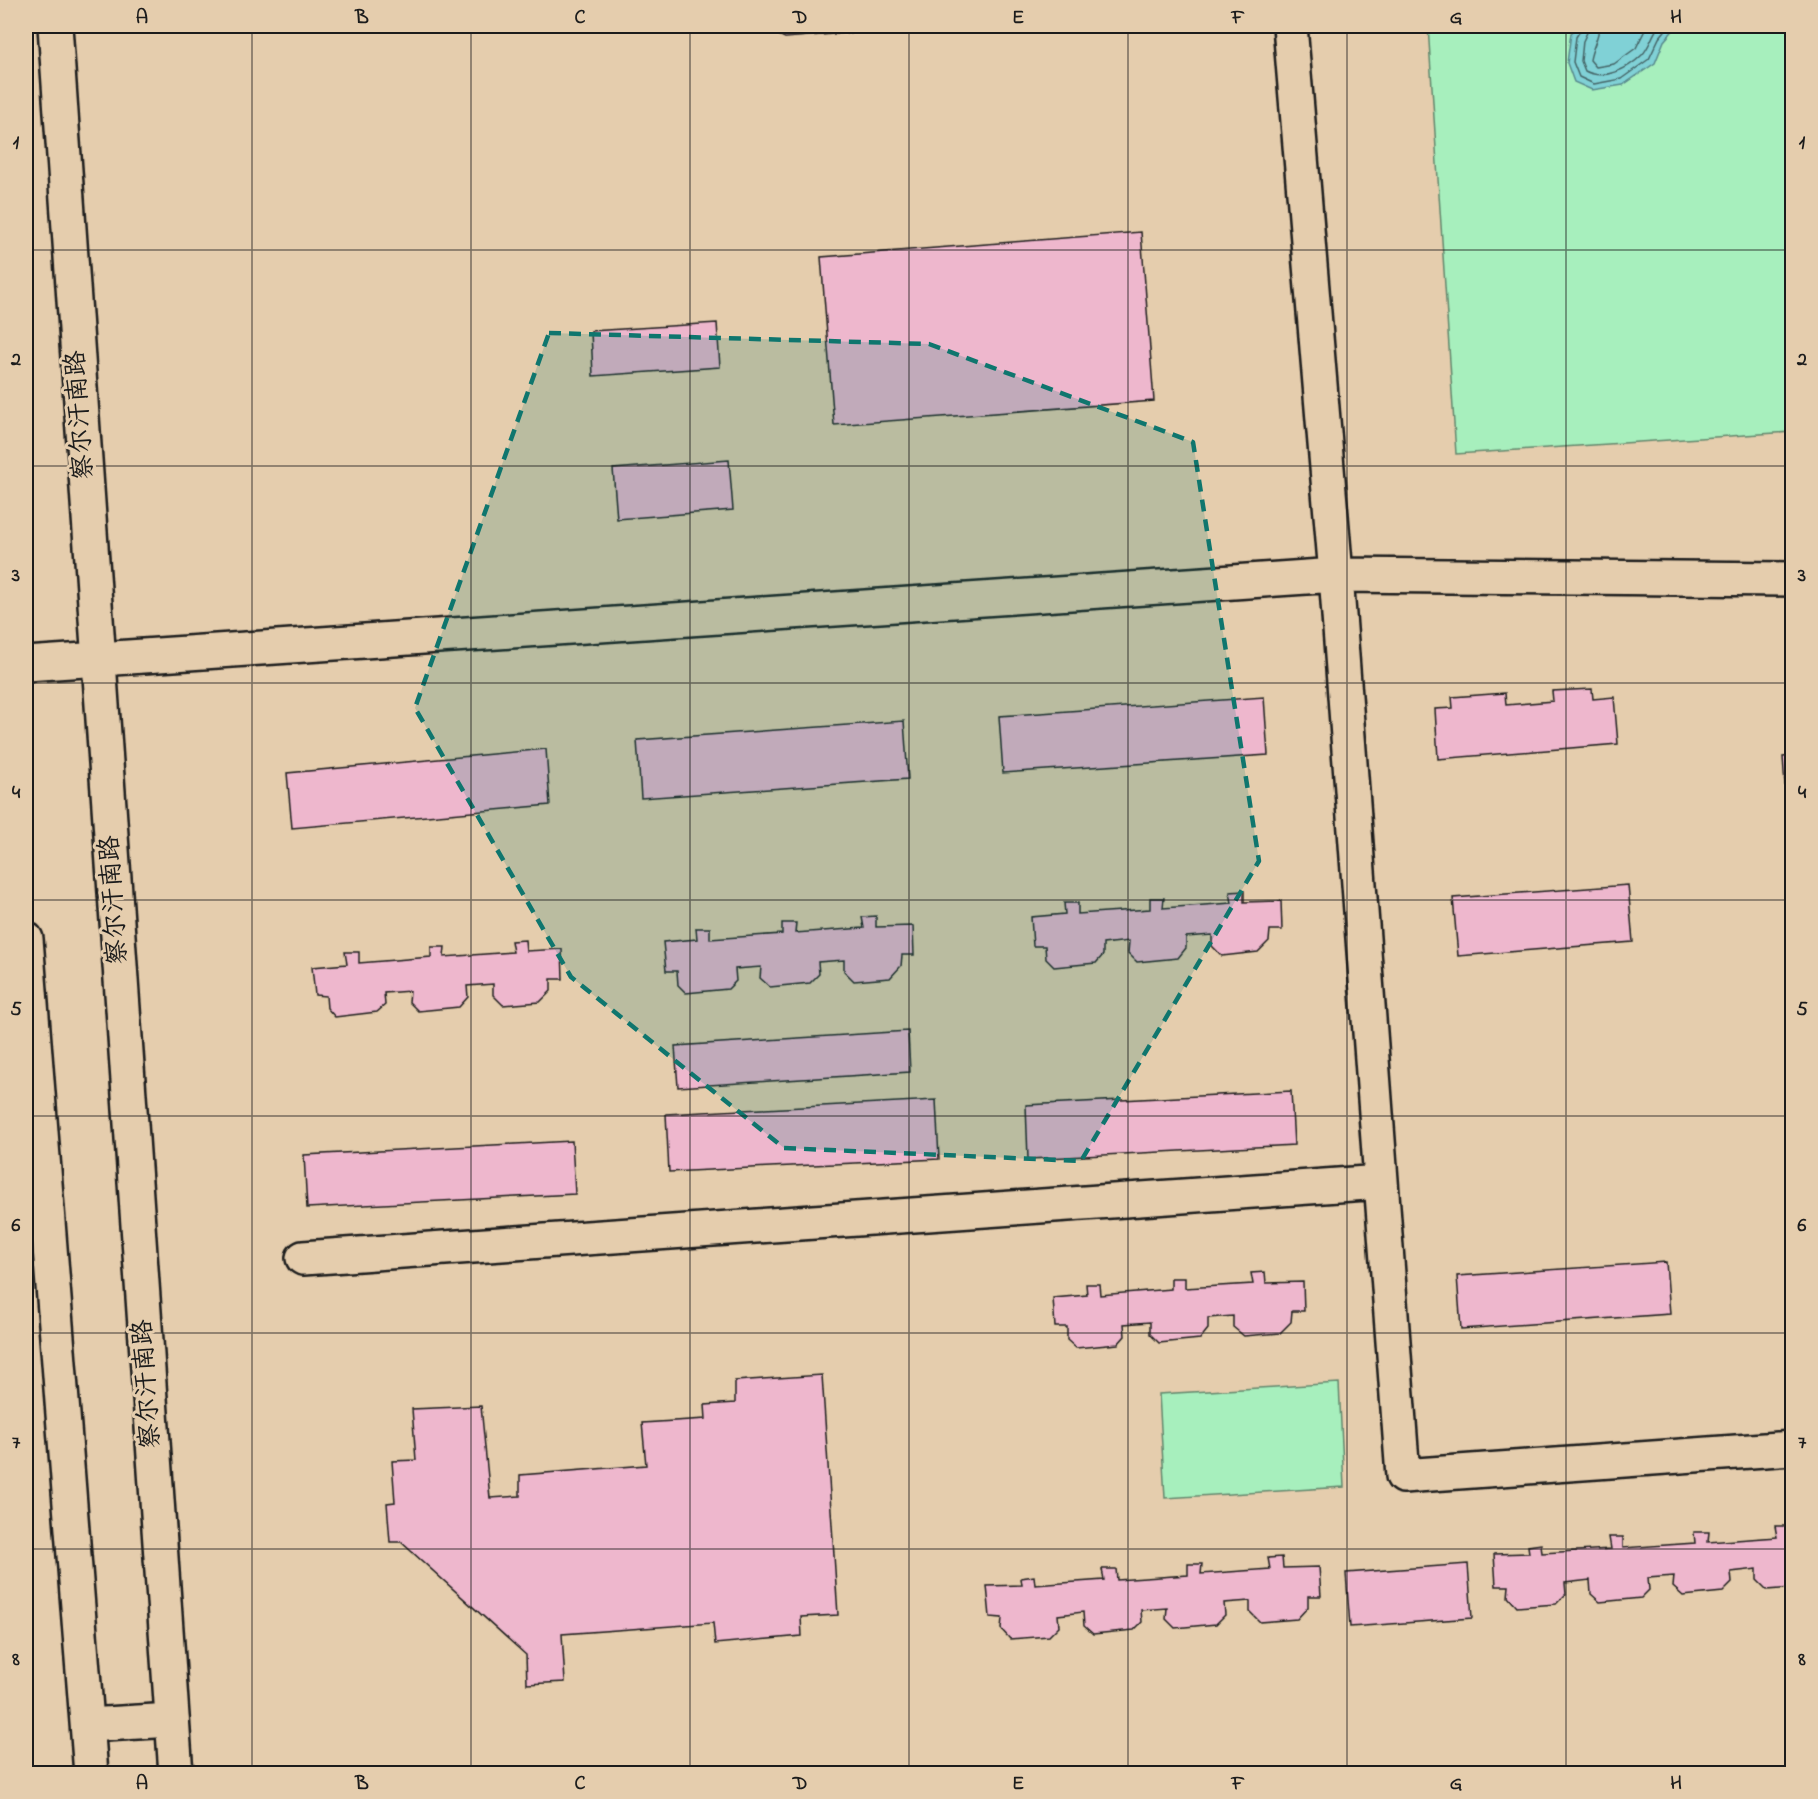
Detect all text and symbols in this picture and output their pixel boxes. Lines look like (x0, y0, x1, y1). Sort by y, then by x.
text: A (136, 4, 148, 33)
text: B (354, 4, 369, 33)
text: C (575, 4, 586, 33)
text: D (792, 4, 807, 33)
text: E (1012, 4, 1024, 33)
text: F (1231, 4, 1245, 33)
text: G (1450, 4, 1463, 33)
text: H (1670, 4, 1682, 33)
text: 1 (13, 129, 20, 158)
text: 1 (1799, 129, 1806, 158)
text: 2 (10, 346, 21, 375)
text: 2 (1796, 346, 1807, 375)
street label: 察尔汗南路 (58, 349, 104, 481)
text: 3 (11, 562, 20, 591)
text: 3 (1797, 562, 1806, 591)
text: 4 (12, 779, 21, 808)
text: 4 (1798, 779, 1807, 808)
street label: 察尔汗南路 (92, 834, 138, 966)
text: 5 (10, 996, 22, 1025)
text: 5 (1796, 996, 1808, 1025)
text: 6 (12, 1212, 21, 1241)
text: 6 (1798, 1212, 1807, 1241)
street label: 察尔汗南路 (125, 1318, 171, 1450)
text: 7 (12, 1429, 21, 1458)
text: 7 (1798, 1429, 1807, 1458)
text: 8 (11, 1646, 20, 1675)
text: 8 (1797, 1646, 1806, 1675)
text: A (136, 1770, 148, 1799)
text: B (354, 1770, 369, 1799)
text: C (575, 1770, 586, 1799)
text: D (792, 1770, 807, 1799)
text: E (1012, 1770, 1024, 1799)
text: F (1231, 1770, 1245, 1799)
text: G (1450, 1770, 1463, 1799)
text: H (1670, 1770, 1682, 1799)

